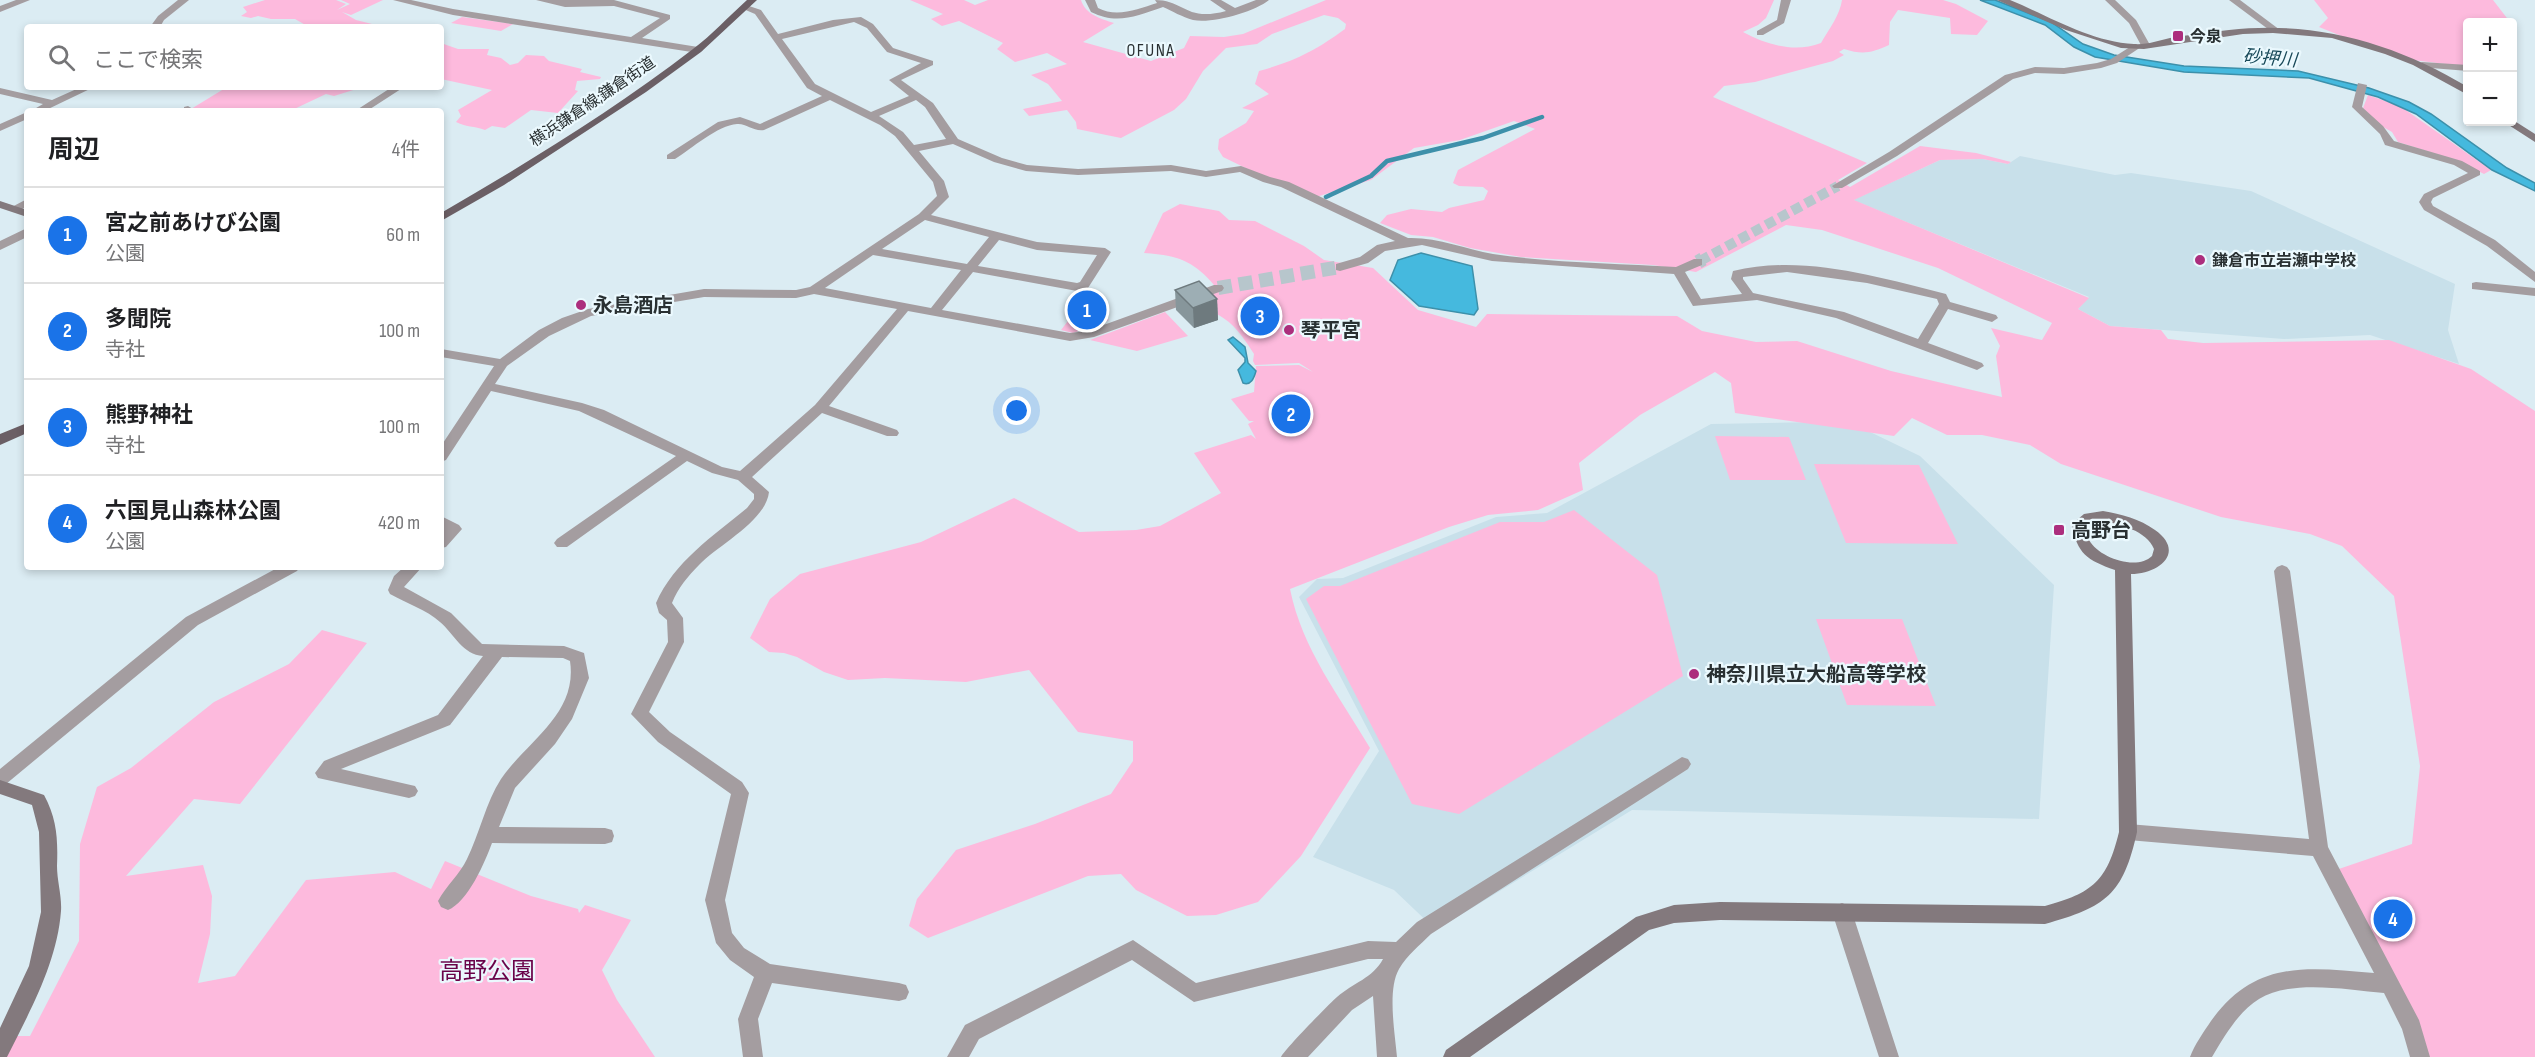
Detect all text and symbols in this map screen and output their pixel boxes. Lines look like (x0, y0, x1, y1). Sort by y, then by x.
map controls (2463, 18, 2517, 126)
button: + (2463, 18, 2517, 72)
search box (24, 24, 444, 90)
place label: 今泉 (2190, 28, 2222, 47)
marker: 今泉 (2171, 29, 2185, 43)
district label: OFUNA (1126, 40, 1176, 61)
icon: search (45, 41, 78, 74)
water label: 砂押川 (2242, 46, 2300, 71)
text: ここで検索 (93, 47, 203, 74)
street label: 横浜鎌倉線;鎌倉街道 (527, 53, 659, 151)
button: − (2463, 72, 2517, 126)
text: 周辺 (48, 135, 100, 166)
text: 4件 (392, 138, 420, 162)
text: 宮之前あけび公園 (105, 210, 281, 237)
text: 1 (64, 223, 71, 247)
text: 60 m (386, 223, 420, 247)
text: 公園 (105, 242, 145, 266)
place label: 鎌倉市立岩瀬中学校 (2212, 252, 2356, 271)
marker: 鎌倉市立岩瀬中学校 (2193, 253, 2207, 267)
pin: 1 (1068, 288, 1106, 332)
place label: 永島酒店 (593, 294, 673, 318)
pin: 3 (1240, 294, 1280, 338)
marker: 永島酒店 (574, 298, 588, 312)
text: 多聞院 (105, 306, 171, 333)
text: 2 (63, 319, 72, 343)
text: 100 m (379, 319, 420, 343)
place label: 琴平宮 (1301, 319, 1361, 343)
marker: 琴平宮 (1282, 323, 1296, 337)
text: 寺社 (105, 338, 145, 362)
pin: 2 (1272, 392, 1310, 436)
your location (1002, 396, 1031, 425)
text: 熊野神社 (105, 402, 193, 429)
text: 3 (63, 415, 72, 439)
text: 100 m (379, 415, 420, 439)
text: 寺社 (105, 434, 145, 458)
text: 六国見山森林公園 (105, 498, 281, 525)
text: 4 (63, 511, 72, 535)
text: 420 m (378, 511, 420, 535)
place label: 高野台 (2071, 519, 2131, 543)
marker: 高野台 (2052, 523, 2066, 537)
text: 公園 (105, 530, 145, 554)
place label: 神奈川県立大船高等学校 (1706, 663, 1926, 687)
marker: 神奈川県立大船高等学校 (1687, 667, 1701, 681)
pin: 4 (2374, 896, 2412, 942)
park label: 高野公園 (439, 957, 535, 986)

